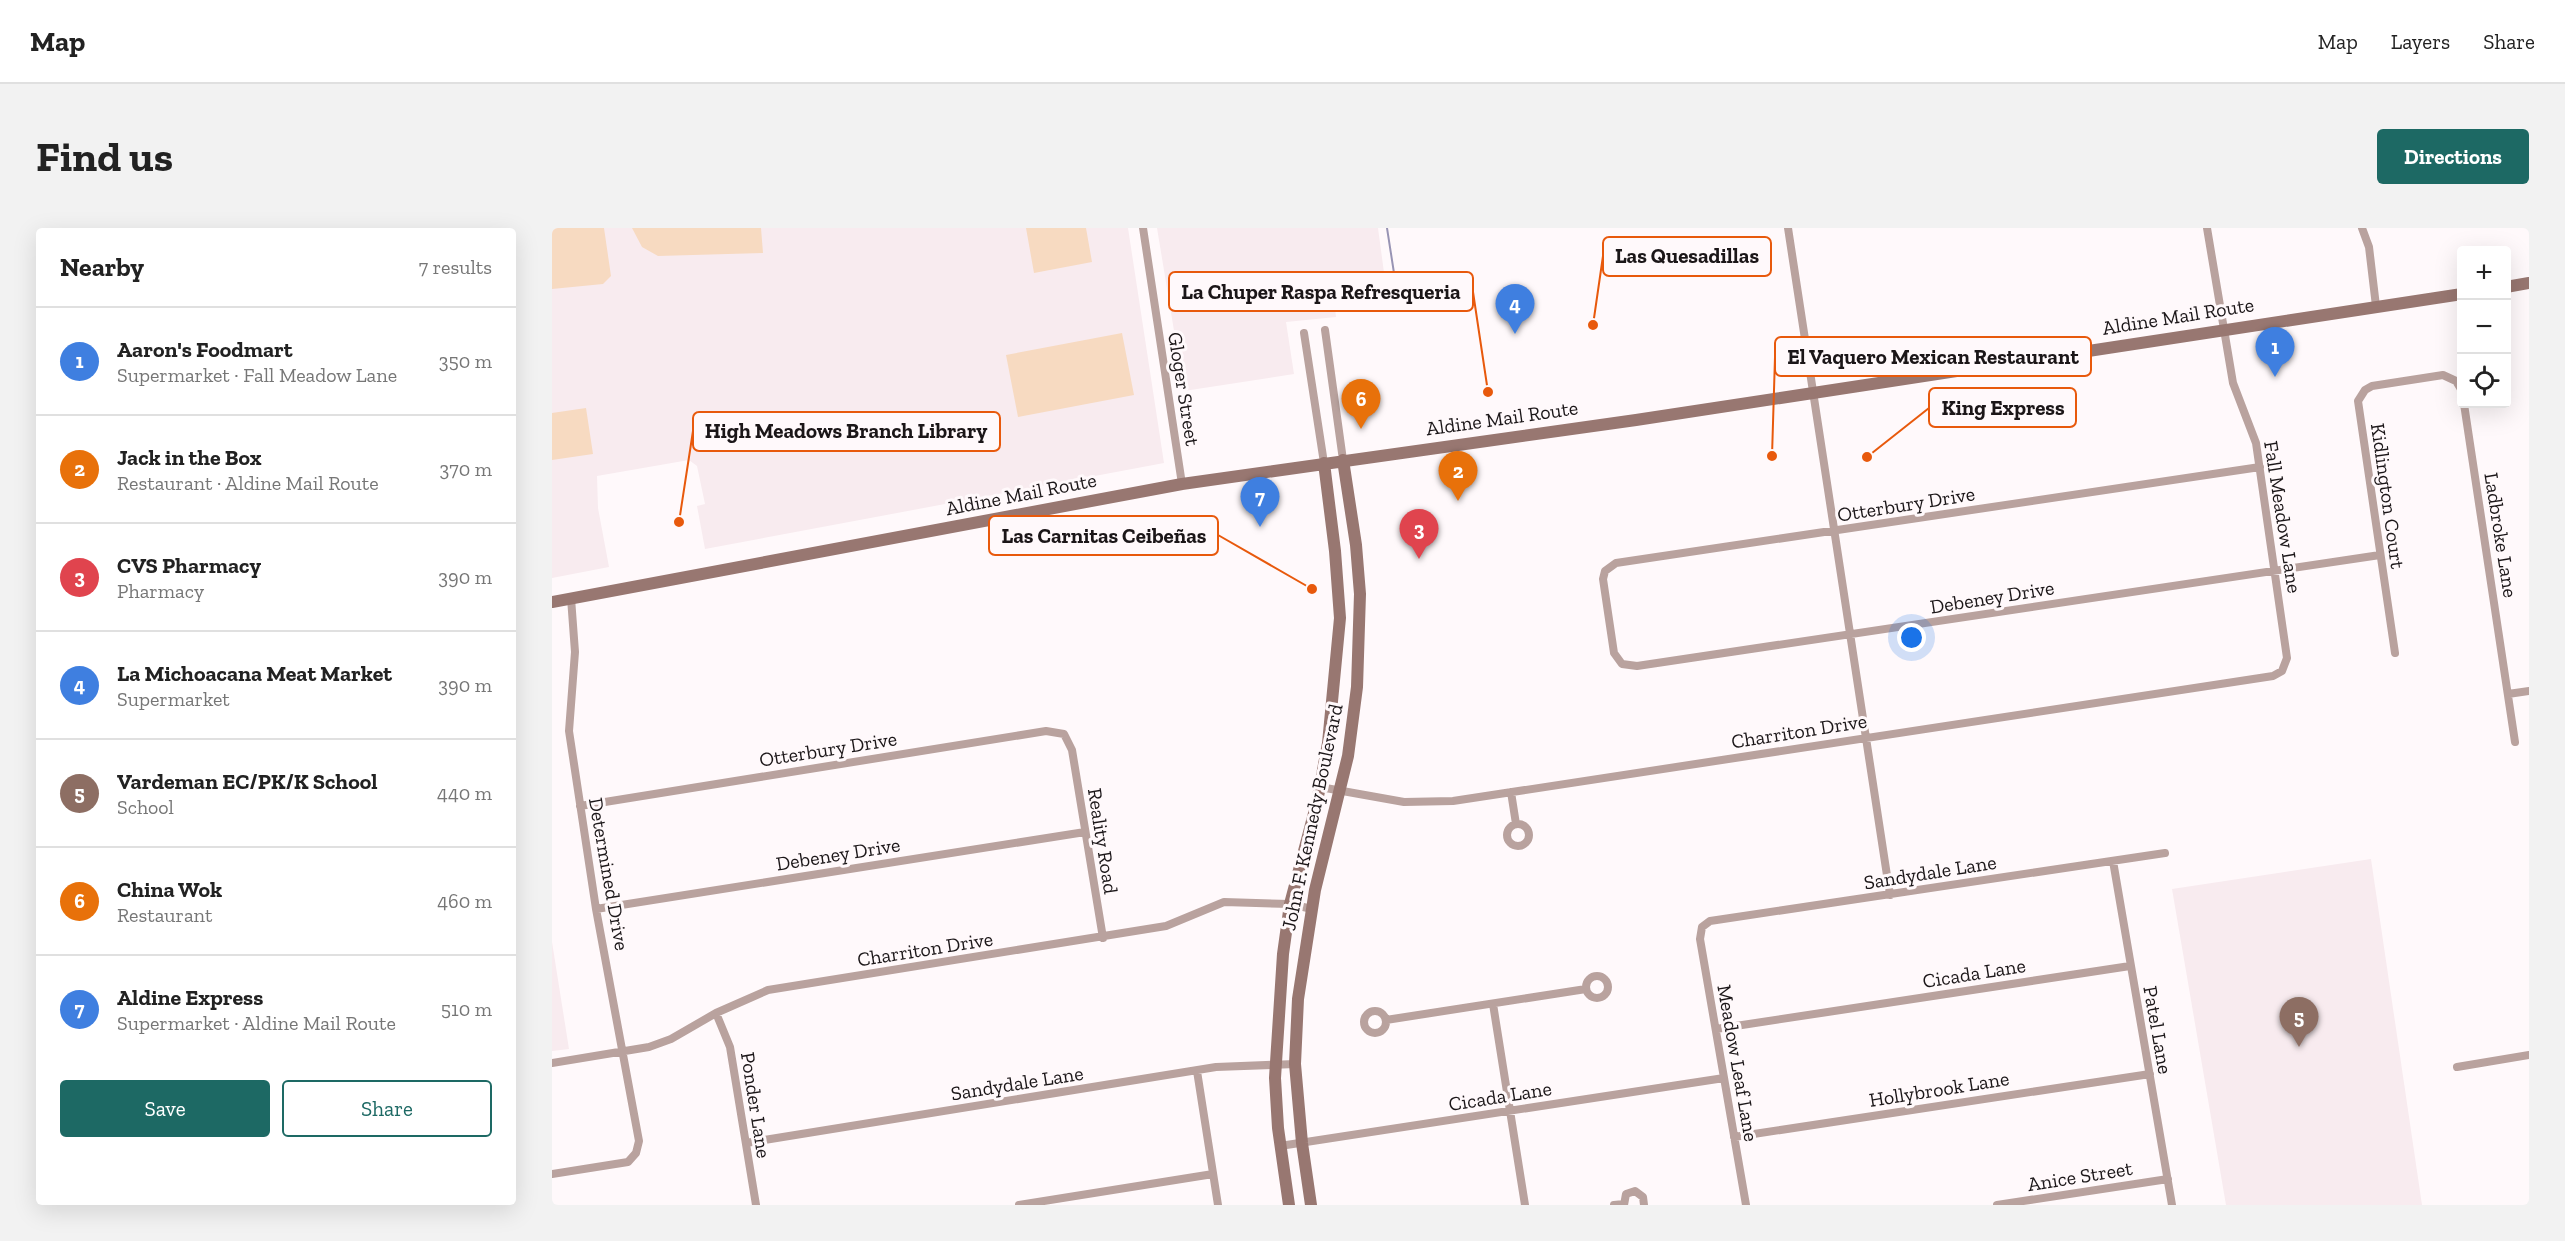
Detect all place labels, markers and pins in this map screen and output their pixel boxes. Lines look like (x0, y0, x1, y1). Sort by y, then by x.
callout: Las Quesadillas (1603, 237, 1771, 276)
callout: La Chuper Raspa Refresqueria (1169, 272, 1473, 311)
pin: 4 (1496, 285, 1534, 334)
pin: 1 (2256, 328, 2294, 377)
callout: El Vaquero Mexican Restaurant (1775, 337, 2091, 376)
pin: 6 (1342, 380, 1380, 429)
callout: King Express (1929, 388, 2076, 427)
callout: High Meadows Branch Library (693, 412, 1000, 451)
pin: 2 (1438, 452, 1478, 501)
pin: 7 (1240, 478, 1280, 527)
pin: 3 (1400, 510, 1438, 559)
callout: Las Carnitas Ceibeñas (989, 516, 1218, 555)
pin: 5 (2280, 998, 2318, 1047)

